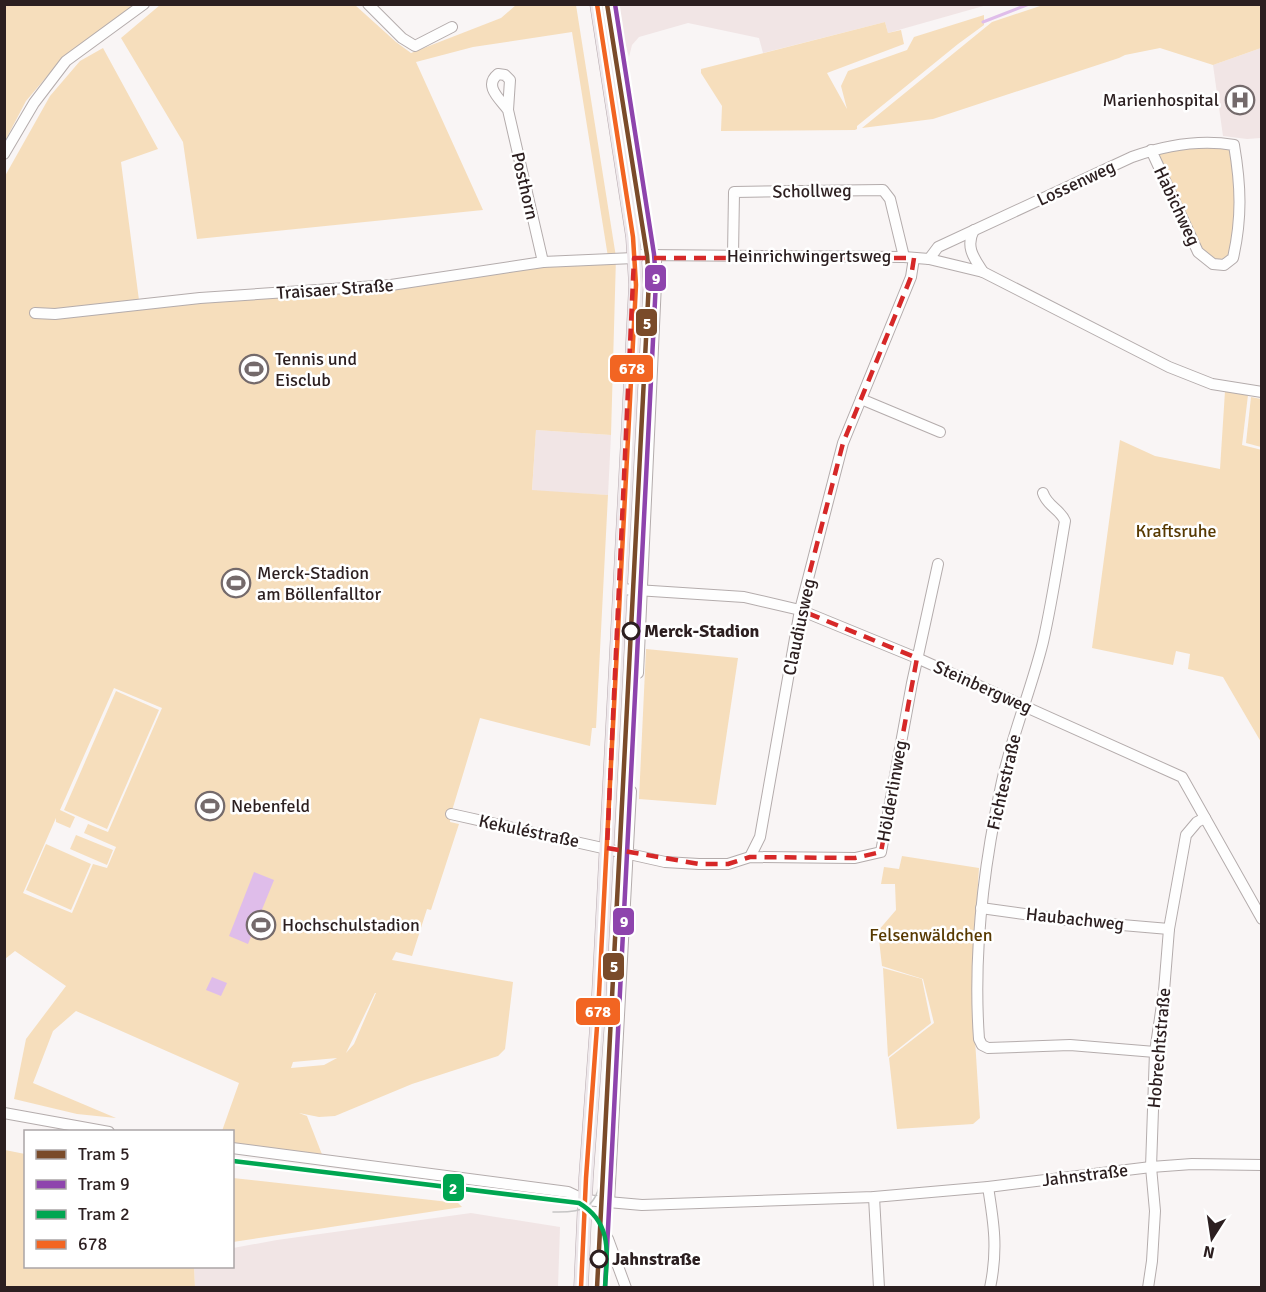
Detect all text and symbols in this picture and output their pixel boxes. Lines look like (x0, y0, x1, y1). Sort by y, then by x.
hospital icon: Marienhospital (1224, 84, 1256, 116)
place label: Marienhospital (1103, 89, 1219, 111)
street label: Posthorn (507, 150, 543, 222)
street label: Lossenweg (1033, 155, 1119, 211)
street label: Habichweg (1149, 163, 1205, 249)
street label: Schollweg (772, 179, 852, 203)
street label: Heinrichwingertsweg (727, 245, 891, 267)
line badge: 9 (644, 264, 667, 292)
text: 9 (652, 269, 661, 289)
street label: Traisaer Straße (276, 274, 394, 304)
line badge: 5 (635, 308, 658, 337)
text: 5 (643, 314, 651, 334)
place label: Tennis und Eisclub (275, 348, 357, 391)
sports icon: Tennis und Eisclub (238, 353, 270, 385)
line badge: 678 (609, 354, 654, 383)
text: 678 (619, 359, 645, 379)
park label: Kraftsruhe (1135, 520, 1217, 542)
place label: Merck-Stadion am Böllenfalltor (257, 562, 381, 605)
sports icon: Merck-Stadion am Böllenfalltor (220, 567, 252, 599)
street label: Claudiusweg (778, 577, 820, 677)
place label: Merck-Stadion (644, 620, 760, 642)
marker: Merck-Stadion (622, 622, 640, 640)
street label: Steinbergweg (930, 655, 1036, 719)
street label: Fichtestraße (982, 732, 1026, 832)
street label: Hölderlinweg (872, 738, 912, 844)
sports icon: Nebenfeld (194, 790, 226, 822)
place label: Nebenfeld (231, 795, 310, 817)
street label: Kekuléstraße (477, 810, 581, 852)
street label: Haubachweg (1025, 903, 1125, 935)
line badge: 9 (612, 907, 635, 936)
sports icon: Hochschulstadion (245, 909, 277, 941)
text: 9 (620, 912, 629, 932)
place label: Hochschulstadion (282, 914, 420, 936)
park label: Felsenwäldchen (869, 924, 993, 946)
line badge: 5 (602, 952, 625, 981)
text: 5 (610, 957, 618, 977)
street label: Hobrechtstraße (1143, 987, 1175, 1109)
line badge: 678 (575, 997, 621, 1026)
text: 678 (585, 1002, 611, 1022)
legend (24, 1130, 234, 1268)
text: Tram 5 (78, 1143, 130, 1165)
street label: Jahnstraße (1041, 1159, 1129, 1191)
text: Tram 9 (78, 1173, 130, 1195)
line badge: 2 (442, 1173, 465, 1202)
text: 2 (449, 1179, 457, 1199)
text: Tram 2 (78, 1203, 130, 1225)
north arrow (1182, 1208, 1242, 1268)
text: 678 (78, 1233, 107, 1255)
text: N (1202, 1241, 1217, 1263)
place label: Jahnstraße (612, 1248, 701, 1270)
marker: Jahnstraße (590, 1250, 608, 1268)

